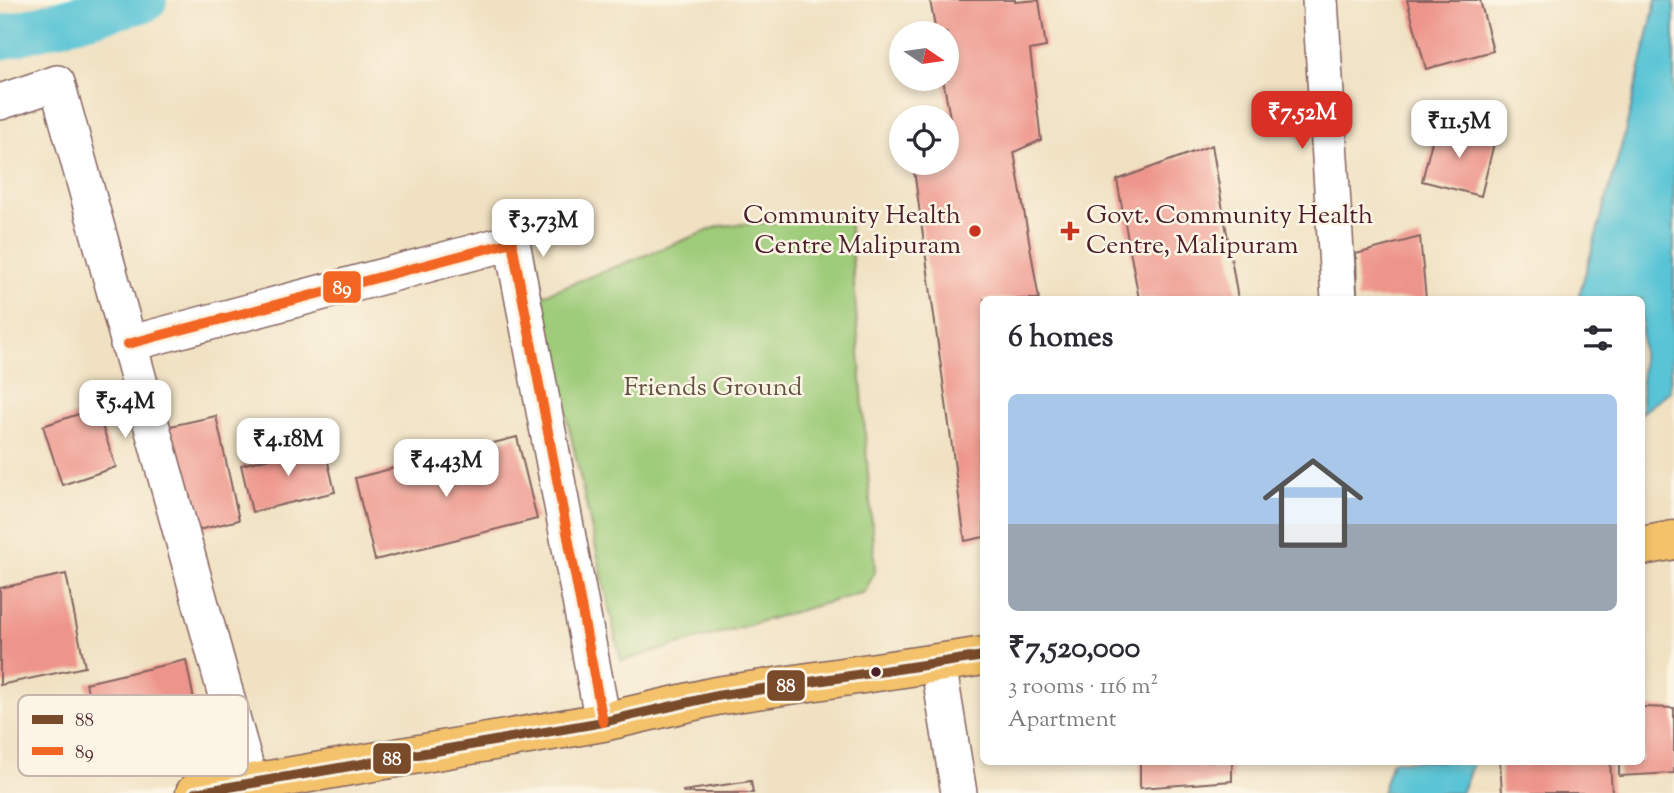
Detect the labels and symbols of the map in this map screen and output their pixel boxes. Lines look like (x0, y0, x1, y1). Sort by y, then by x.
north arrow (889, 21, 959, 91)
pin: ₹7.52M (1245, 92, 1359, 151)
pin: ₹11.5M (1402, 100, 1516, 160)
place label: Community Health Centre Malipuram (743, 198, 961, 265)
place label: Govt. Community Health Centre, Malipuram (1086, 198, 1373, 265)
pin: ₹3.73M (486, 200, 600, 259)
marker: Govt. Community Health Centre, Malipuram (1060, 221, 1080, 241)
marker: Community Health Centre Malipuram (967, 223, 983, 239)
line badge: 89 (322, 270, 362, 304)
text: 89 (333, 276, 351, 303)
park label: Friends Ground (624, 370, 803, 407)
pin: ₹5.4M (76, 380, 174, 440)
pin: ₹4.18M (231, 419, 345, 478)
pin: ₹4.43M (389, 440, 503, 499)
unlabelled marker (869, 665, 883, 679)
line badge: 88 (766, 669, 806, 702)
text: 88 (776, 674, 796, 701)
legend (18, 695, 248, 776)
text: 88 (75, 708, 94, 735)
text: 89 (75, 740, 94, 767)
line badge: 88 (372, 742, 412, 775)
text: 88 (382, 747, 402, 774)

